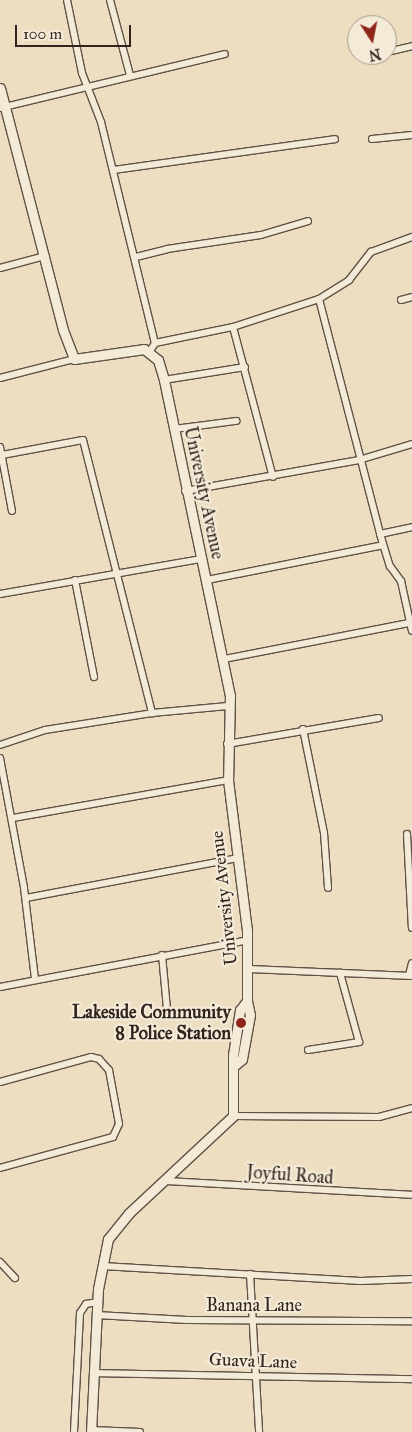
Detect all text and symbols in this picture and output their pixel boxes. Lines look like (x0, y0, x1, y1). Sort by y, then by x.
scale bar (18, 15, 134, 47)
north arrow (347, 15, 397, 65)
text: 100 m (23, 25, 62, 43)
text: N (367, 45, 382, 64)
street label: University Avenue (179, 425, 229, 561)
street label: University Avenue (206, 830, 242, 966)
place label: Lakeside Community 8 Police Station (72, 1002, 231, 1044)
marker: Lakeside Community 8 Police Station (235, 1017, 247, 1029)
street label: Joyful Road (246, 1161, 334, 1189)
street label: Banana Lane (206, 1294, 302, 1316)
street label: Guava Lane (208, 1349, 298, 1373)

